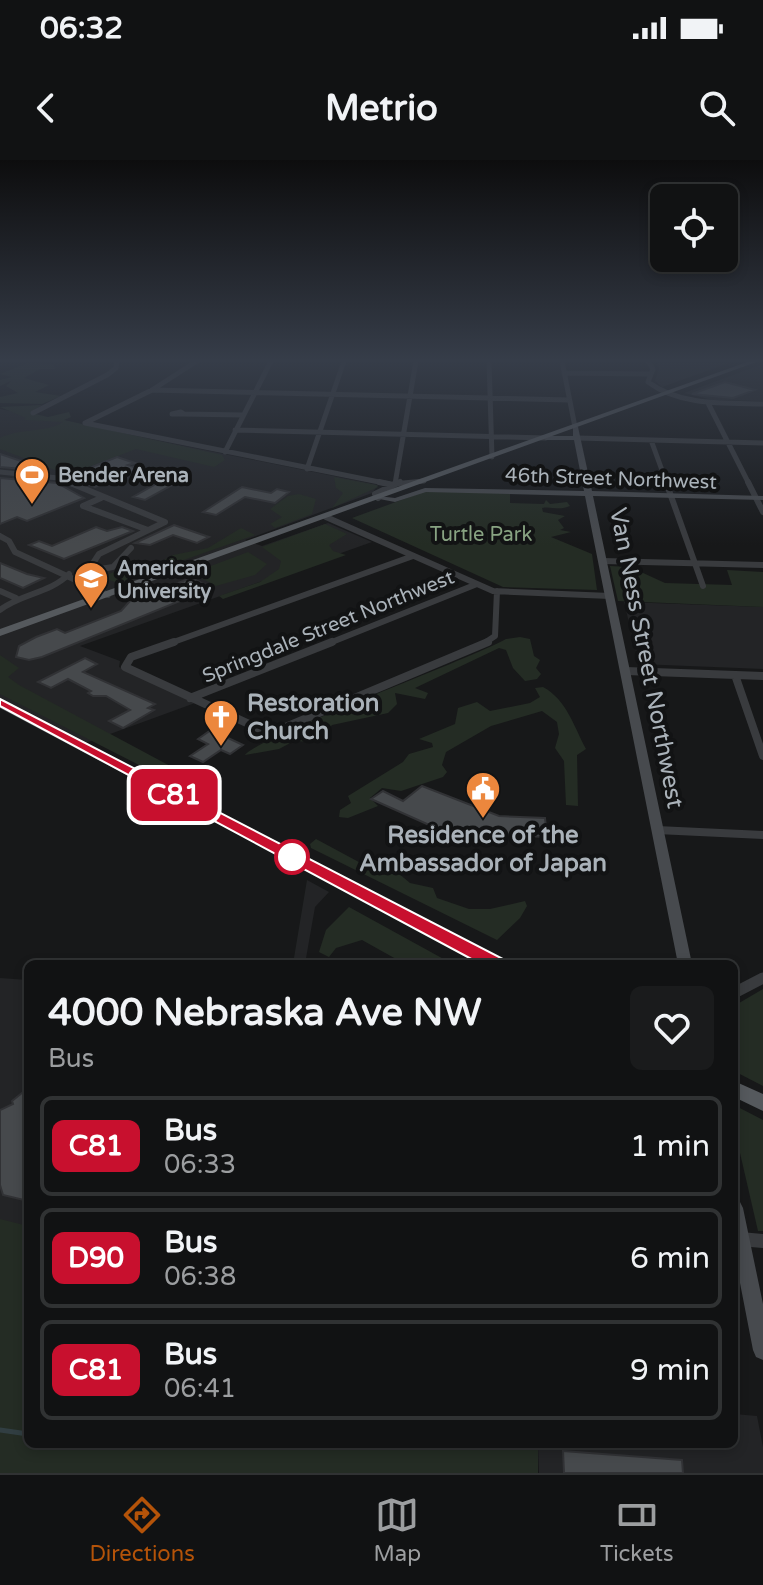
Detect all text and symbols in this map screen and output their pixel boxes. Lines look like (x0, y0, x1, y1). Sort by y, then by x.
text: 06:32 (40, 10, 123, 47)
icon: back (24, 86, 68, 130)
icon: search (695, 86, 739, 130)
text: Metrio (325, 87, 438, 130)
map controls (650, 184, 738, 272)
button: locate (650, 184, 738, 272)
sports icon: Bender Arena (13, 456, 51, 506)
street label: 46th Street Northwest (505, 463, 718, 495)
place label: Bender Arena (58, 464, 189, 488)
street label: Van Ness Street Northwest (603, 505, 690, 811)
park label: Turtle Park (430, 523, 532, 547)
place label: American University (117, 557, 212, 604)
school or university icon: American University (72, 560, 110, 610)
street label: Springdale Street Northwest (199, 565, 458, 689)
place label: Restoration Church (247, 689, 379, 746)
church icon: Restoration Church (202, 698, 240, 748)
line badge: C81 (128, 769, 220, 821)
public building icon: Residence of the Ambassador of Japan (464, 770, 502, 820)
text: C81 (147, 778, 201, 812)
place label: Residence of the Ambassador of Japan (359, 821, 607, 878)
unlabelled marker (275, 840, 309, 874)
button: heart (630, 986, 714, 1070)
text: 4000 Nebraska Ave NW (48, 990, 482, 1036)
text: Bus (48, 1043, 94, 1074)
text: Bus (164, 1112, 217, 1149)
text: 1 min (630, 1128, 710, 1165)
text: C81 (69, 1129, 123, 1163)
text: 06:33 (164, 1149, 236, 1180)
text: Bus (164, 1224, 217, 1261)
text: 6 min (630, 1240, 710, 1277)
text: D90 (68, 1241, 124, 1275)
text: 06:38 (164, 1261, 236, 1292)
text: Bus (164, 1336, 217, 1373)
text: 9 min (630, 1352, 710, 1389)
text: C81 (69, 1353, 123, 1387)
text: 06:41 (164, 1373, 236, 1404)
tab: Directions (89, 1493, 195, 1567)
tab: Map (374, 1493, 421, 1567)
tab: Tickets (600, 1493, 674, 1567)

